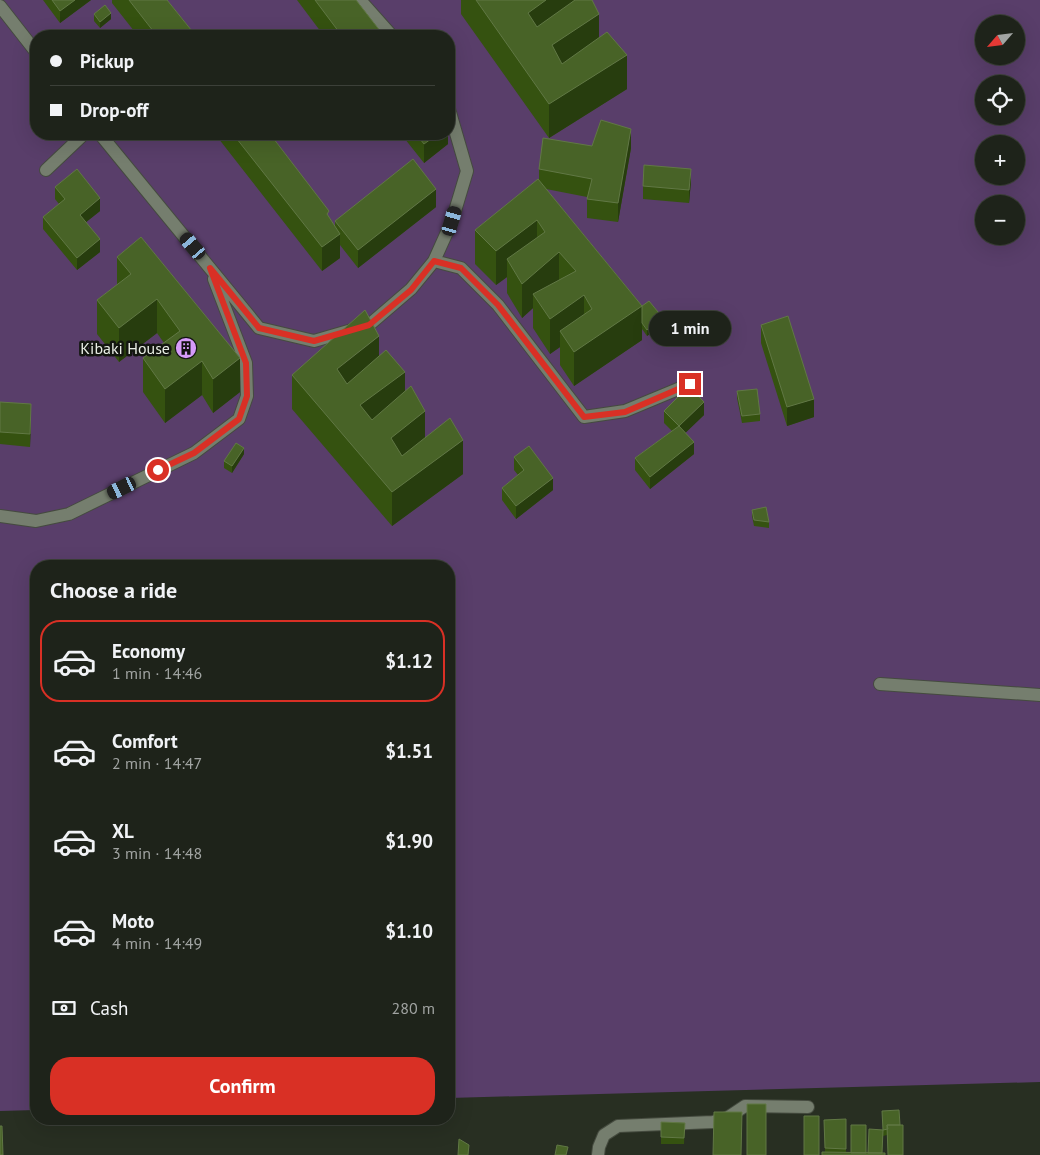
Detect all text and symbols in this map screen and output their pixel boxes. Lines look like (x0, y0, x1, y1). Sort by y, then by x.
north arrow (975, 15, 1025, 65)
map controls (975, 15, 1025, 245)
text: Pickup (80, 49, 134, 73)
button: locate (975, 75, 1025, 125)
text: Drop-off (80, 98, 148, 122)
button: + (975, 135, 1025, 185)
button: − (975, 195, 1025, 245)
car (440, 205, 463, 237)
car (177, 230, 208, 262)
callout: 1 min (649, 312, 731, 346)
text: 1 min (670, 318, 710, 338)
building icon: Kibaki House (174, 336, 198, 360)
place label: Kibaki House (80, 338, 170, 358)
route end (679, 373, 701, 395)
route start (147, 459, 169, 481)
car (105, 475, 138, 501)
text: Choose a ride (50, 576, 177, 604)
icon: car (52, 639, 97, 684)
text: Economy (112, 639, 185, 663)
text: $1.12 (385, 649, 433, 673)
text: 1 min · 14:46 (112, 663, 202, 683)
icon: car (52, 729, 97, 774)
text: Comfort (112, 729, 178, 753)
text: $1.51 (385, 739, 433, 763)
text: 2 min · 14:47 (112, 753, 202, 773)
icon: car (52, 819, 97, 864)
text: XL (112, 819, 134, 843)
text: $1.90 (385, 829, 433, 853)
text: 3 min · 14:48 (112, 843, 202, 863)
icon: car (52, 909, 97, 954)
text: Moto (112, 909, 154, 933)
text: $1.10 (385, 919, 433, 943)
text: 4 min · 14:49 (112, 933, 202, 953)
icon: cash (50, 994, 78, 1022)
text: Cash (90, 996, 128, 1020)
text: 280 m (392, 998, 435, 1018)
button: Confirm (50, 1057, 435, 1115)

